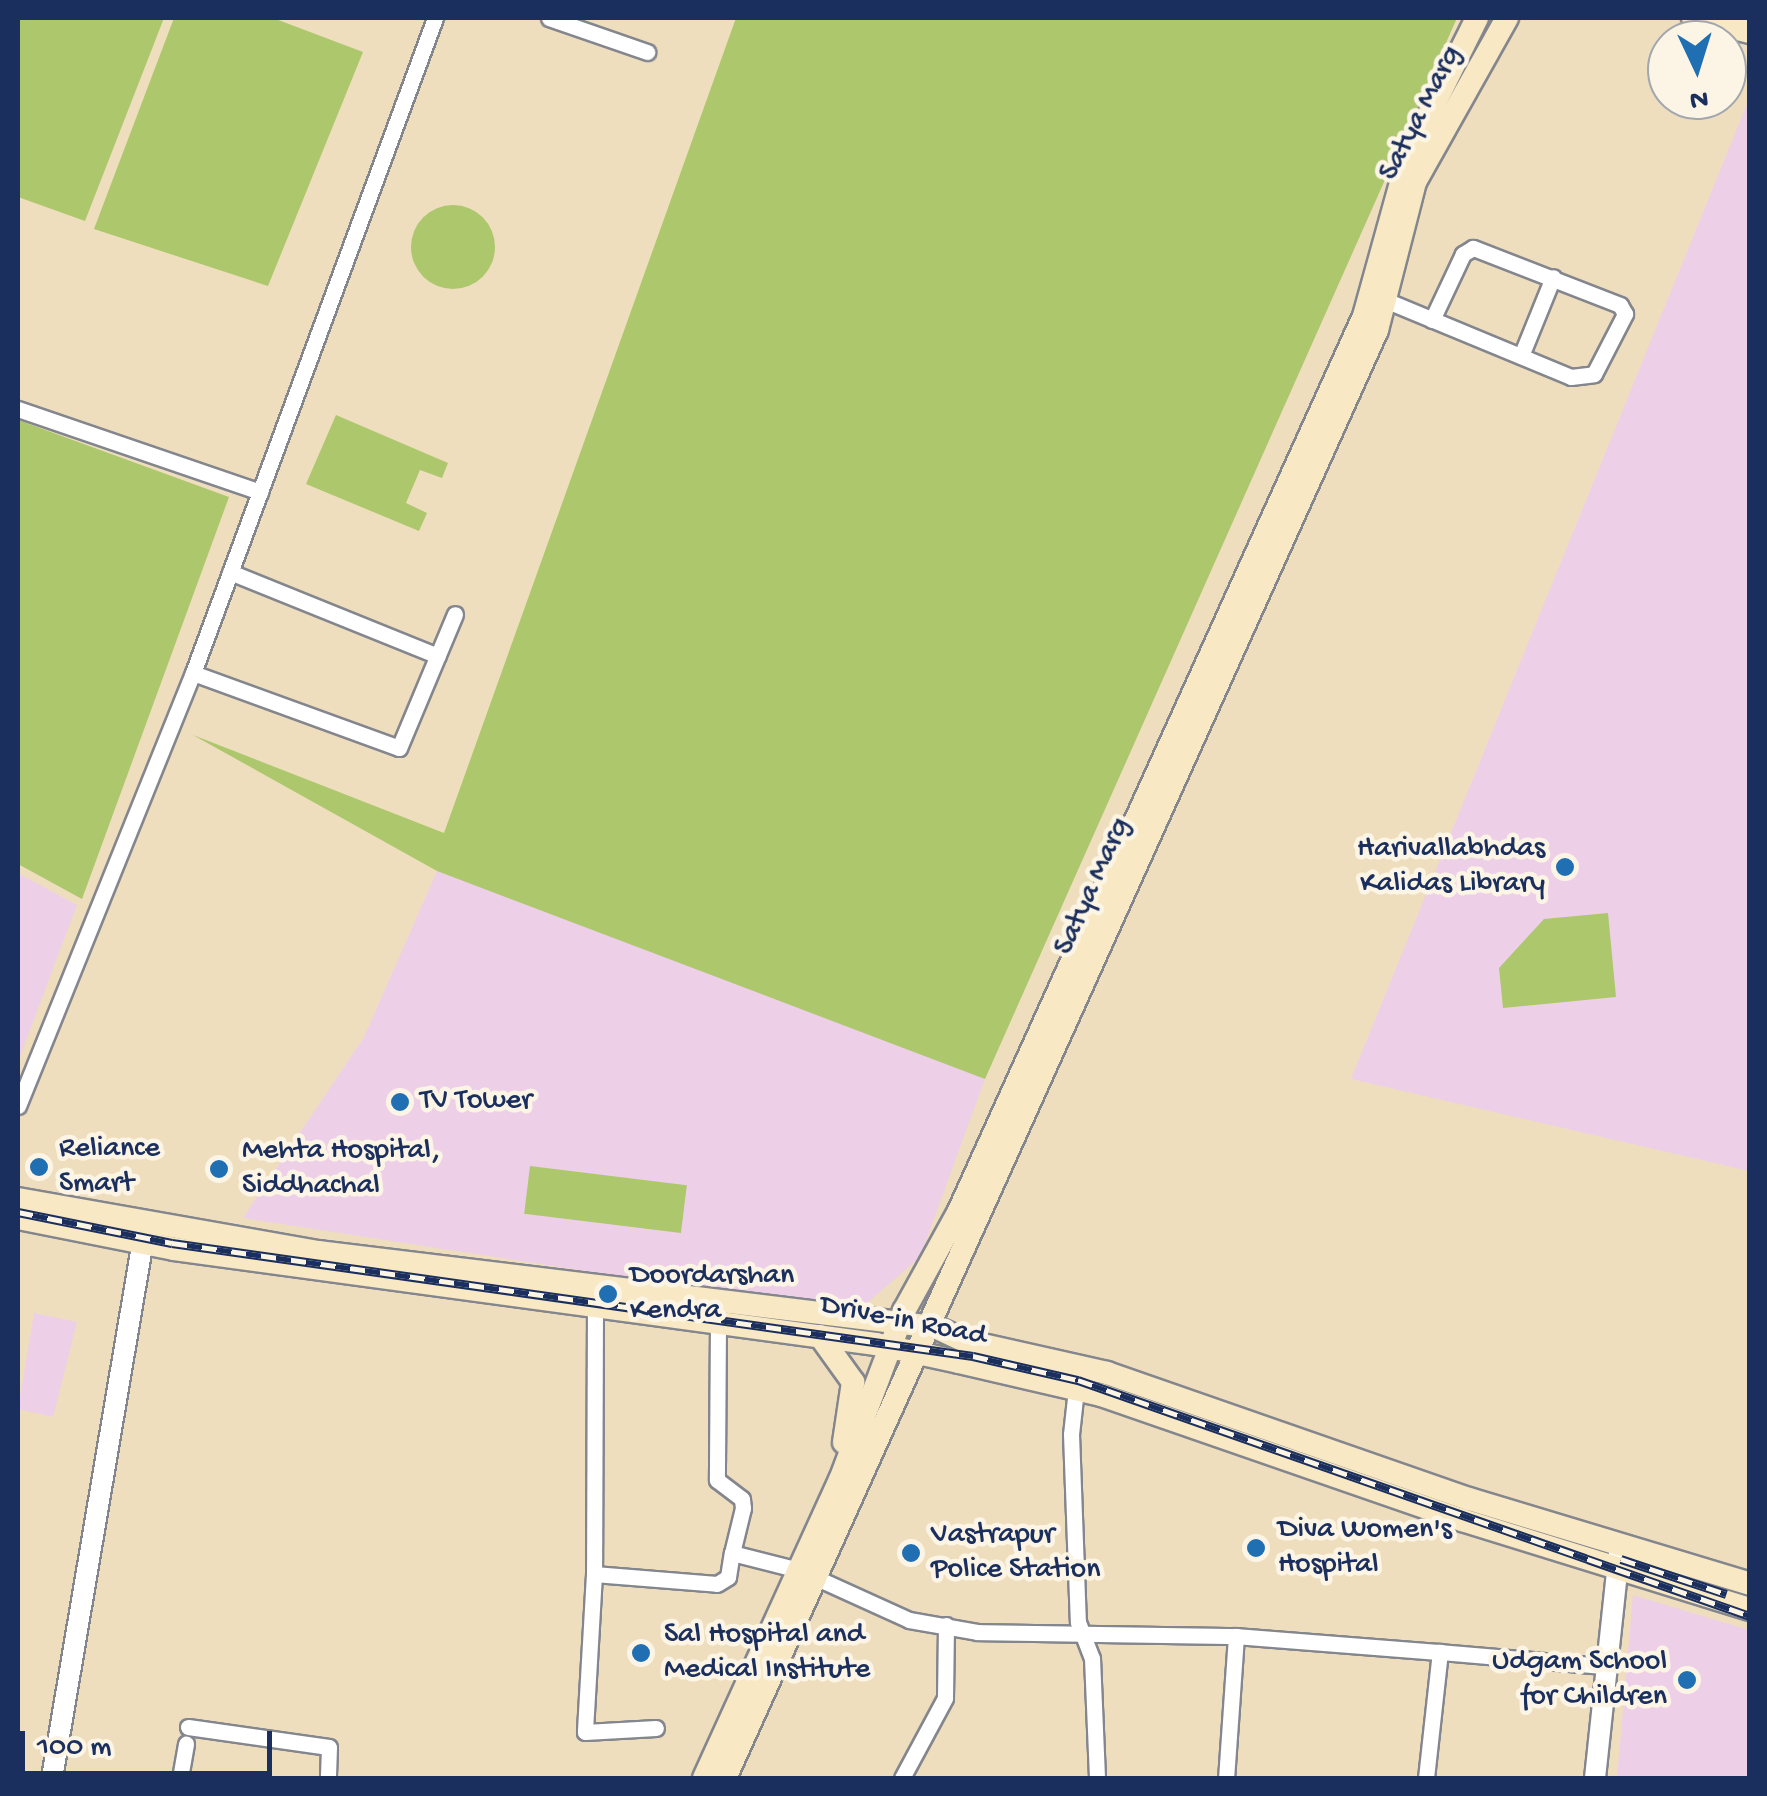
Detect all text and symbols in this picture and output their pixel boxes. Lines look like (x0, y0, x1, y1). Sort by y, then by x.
north arrow (1647, 20, 1747, 120)
street label: Satya Marg (1373, 41, 1471, 187)
text: N (1689, 81, 1709, 116)
street label: Satya Marg (1048, 813, 1140, 961)
place label: Harivallabhdas Kalidas Library (1357, 832, 1545, 902)
marker: Harivallabhdas Kalidas Library (1554, 856, 1576, 878)
place label: TV Tower (420, 1084, 532, 1120)
marker: TV Tower (389, 1091, 411, 1113)
place label: Reliance Smart (59, 1132, 160, 1202)
place label: Mehta Hospital, Siddhachal (242, 1134, 440, 1204)
marker: Reliance Smart (28, 1156, 50, 1178)
marker: Mehta Hospital, Siddhachal (206, 1156, 232, 1182)
place label: Doordarshan Kendra (630, 1259, 794, 1330)
marker: Doordarshan Kendra (595, 1281, 621, 1307)
street label: Drive-in Road (817, 1288, 989, 1356)
place label: Diva Women's Hospital (1278, 1513, 1452, 1584)
place label: Vastrapur Police Station (931, 1518, 1100, 1588)
marker: Diva Women's Hospital (1243, 1535, 1269, 1561)
marker: Vastrapur Police Station (900, 1542, 922, 1564)
place label: Sal Hospital and Medical Institute (664, 1618, 870, 1688)
marker: Sal Hospital and Medical Institute (628, 1640, 654, 1666)
place label: Udgam School for Children (1492, 1645, 1667, 1716)
marker: Udgam School for Children (1676, 1669, 1698, 1691)
scale bar (25, 1711, 278, 1773)
text: 100 m (37, 1731, 112, 1766)

